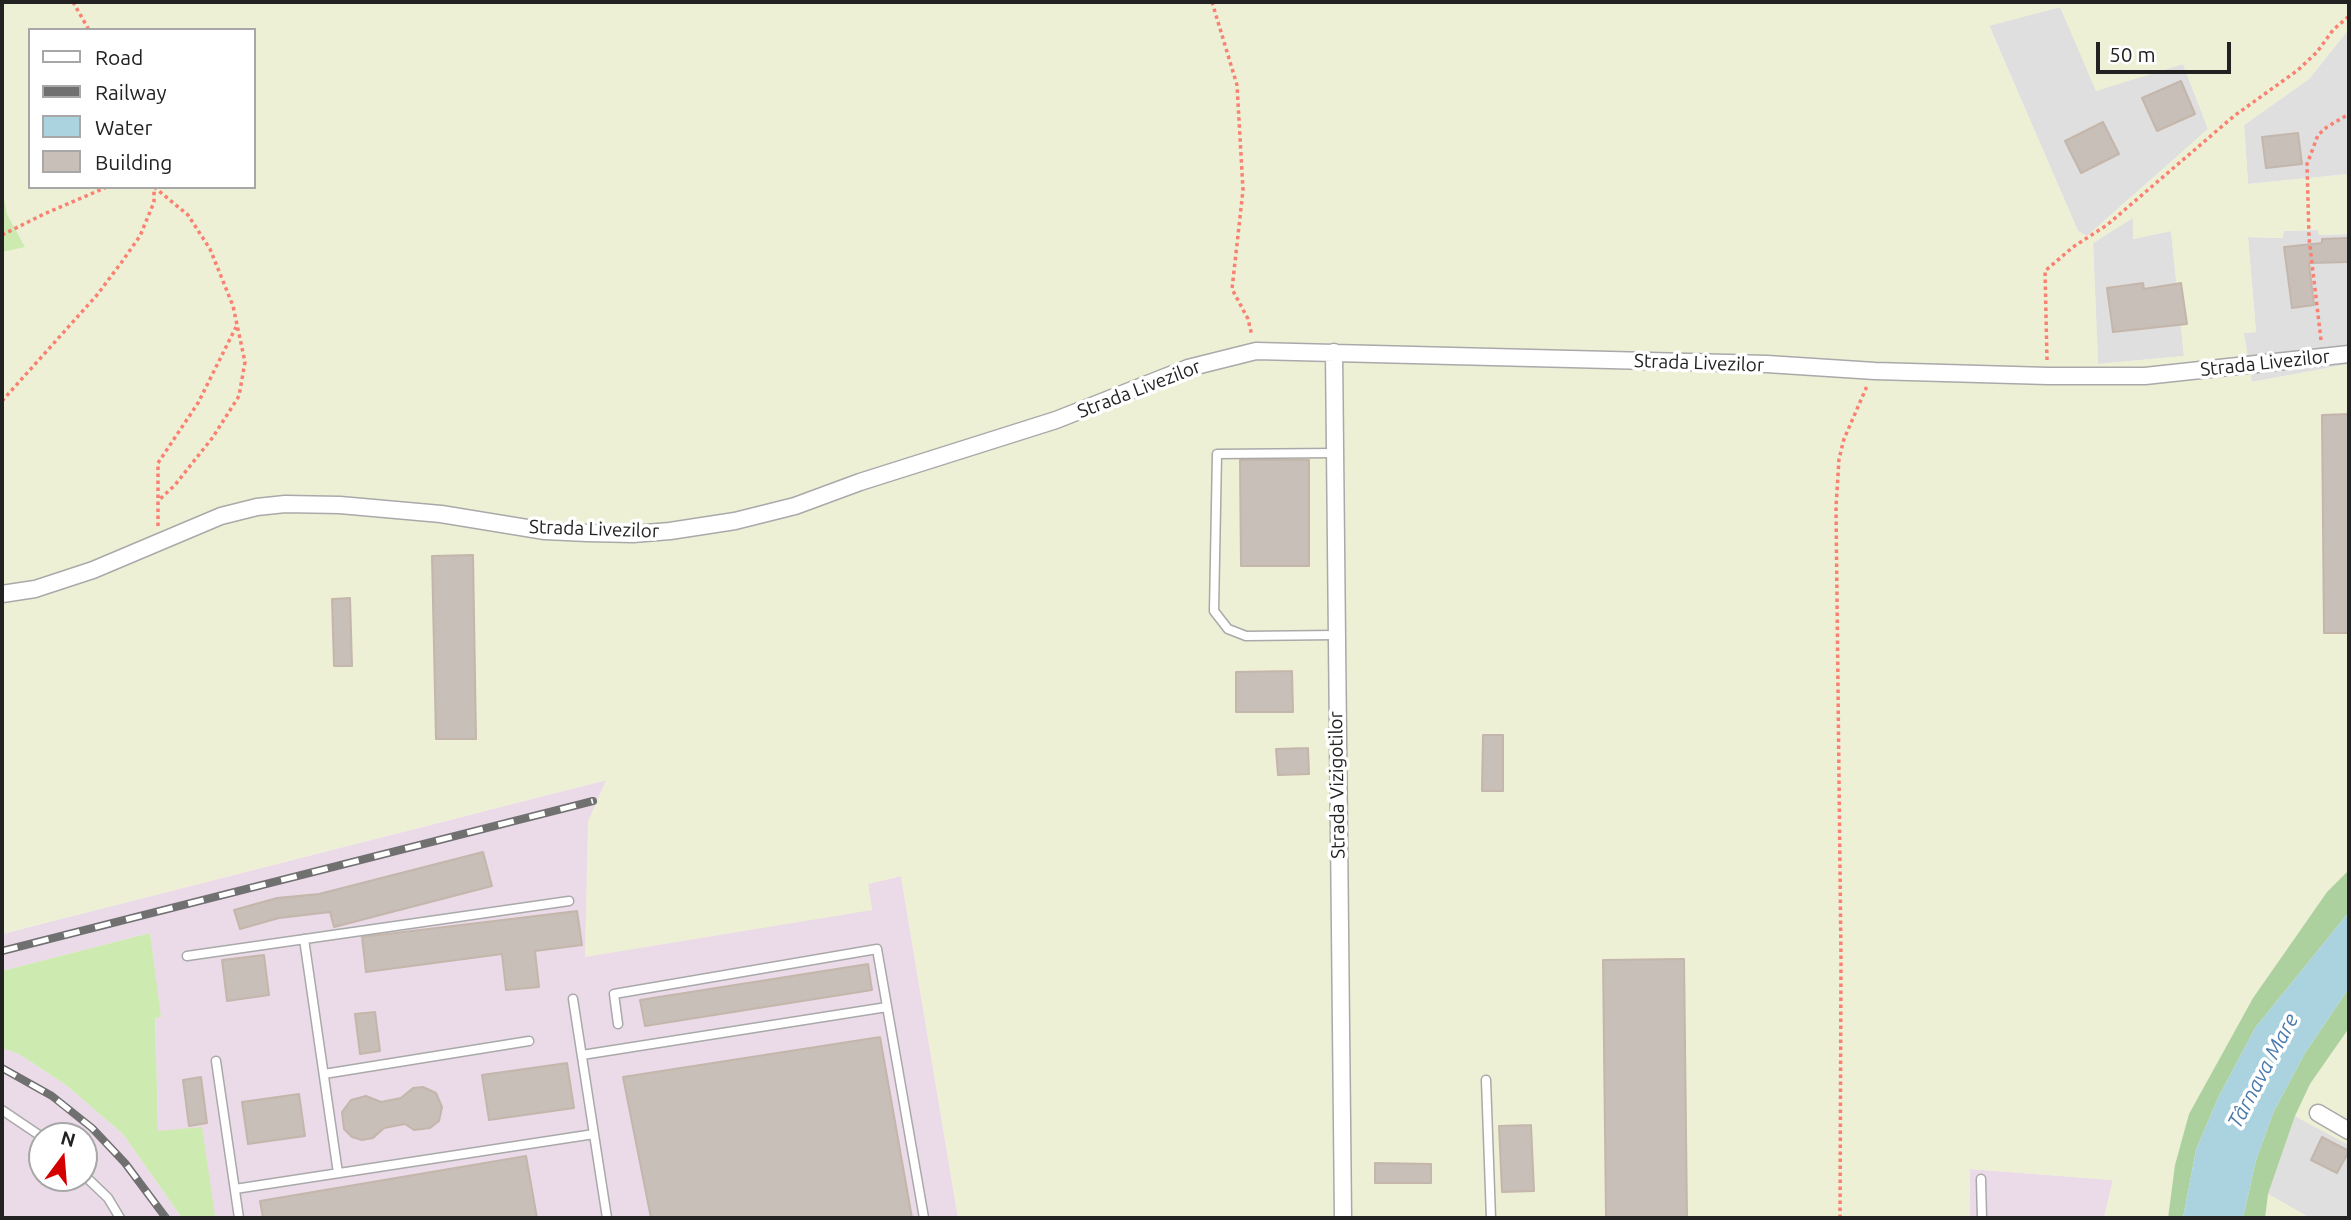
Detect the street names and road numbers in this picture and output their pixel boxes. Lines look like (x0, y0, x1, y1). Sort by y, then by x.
street label: Strada Livezilor (2199, 345, 2331, 381)
street label: Strada Livezilor (1634, 349, 1764, 377)
street label: Strada Livezilor (1074, 355, 1204, 423)
street label: Strada Livezilor (529, 515, 659, 543)
street label: Strada Vizigotilor (1324, 711, 1350, 859)

